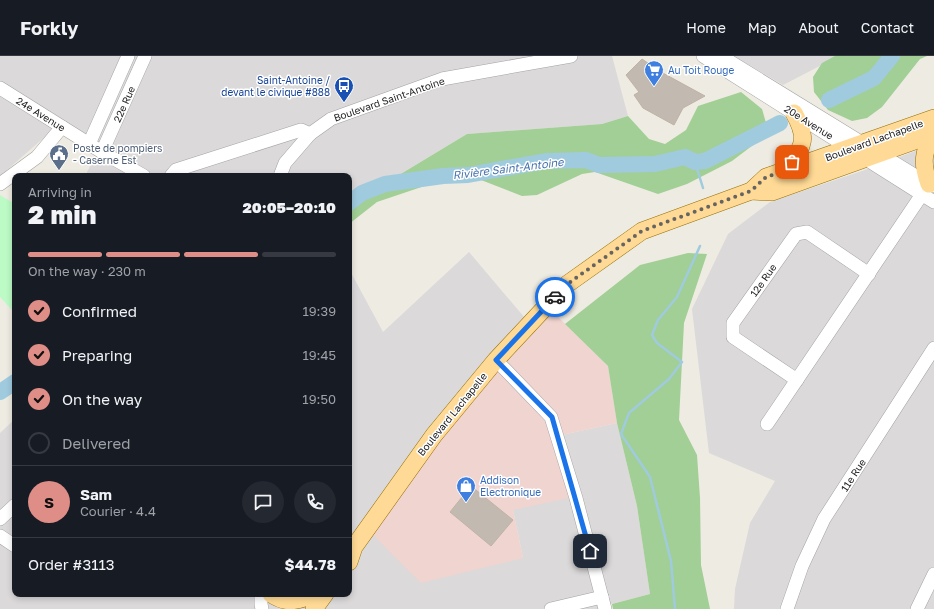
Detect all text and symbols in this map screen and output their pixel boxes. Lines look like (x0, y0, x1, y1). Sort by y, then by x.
text: Forkly (20, 16, 78, 39)
text: Home (686, 19, 726, 36)
text: Map (748, 19, 776, 36)
text: About (798, 19, 839, 36)
text: Contact (861, 19, 914, 36)
supermarket icon: Au Toit Rouge (643, 59, 665, 87)
place label: Au Toit Rouge (668, 64, 734, 76)
place label: Saint-Antoine / devant le civique #888 (221, 74, 330, 98)
street label: Boulevard Saint-Antoine (332, 74, 446, 124)
bus stop icon: Saint-Antoine / devant le civique #888 (333, 75, 355, 103)
street label: 22e Rue (111, 84, 137, 124)
street label: 24e Avenue (14, 94, 68, 134)
street label: 20e Avenue (782, 102, 836, 142)
street label: Boulevard Lachapelle (823, 117, 925, 163)
place label: Poste de pompiers - Caserne Est (73, 142, 162, 166)
public building icon: Poste de pompiers - Caserne Est (48, 143, 70, 171)
pin (775, 145, 809, 179)
icon: bag (781, 151, 803, 173)
water label: Rivière Saint-Antoine (452, 155, 566, 181)
text: Arriving in (28, 184, 92, 200)
text: 20:05–20:10 (243, 198, 336, 216)
text: 2 min (28, 199, 96, 230)
street label: 12e Rue (747, 261, 779, 299)
text: On the way · 230 m (28, 263, 146, 279)
courier (535, 277, 575, 317)
icon: car (544, 286, 566, 308)
icon: check (28, 300, 50, 322)
text: Confirmed (62, 302, 137, 320)
text: 19:39 (302, 303, 336, 319)
icon: check (28, 344, 50, 366)
text: Preparing (62, 346, 132, 364)
text: 19:45 (302, 347, 336, 363)
street label: Boulevard Lachapelle (415, 370, 489, 458)
icon: check (28, 388, 50, 410)
text: On the way (62, 390, 142, 408)
text: 19:50 (302, 391, 336, 407)
text: Delivered (62, 434, 130, 452)
street label: 11e Rue (838, 456, 868, 494)
place label: Addison Electronique (480, 474, 541, 498)
shop icon: Addison Electronique (455, 475, 477, 503)
button: chat (242, 481, 284, 523)
button: phone (294, 481, 336, 523)
text: Sam (80, 485, 112, 503)
text: S (44, 493, 54, 511)
text: Courier · 4.4 (80, 503, 156, 519)
pin (573, 534, 607, 568)
icon: home (579, 540, 601, 562)
text: Order #3113 (28, 555, 115, 573)
text: $44.78 (285, 555, 336, 573)

